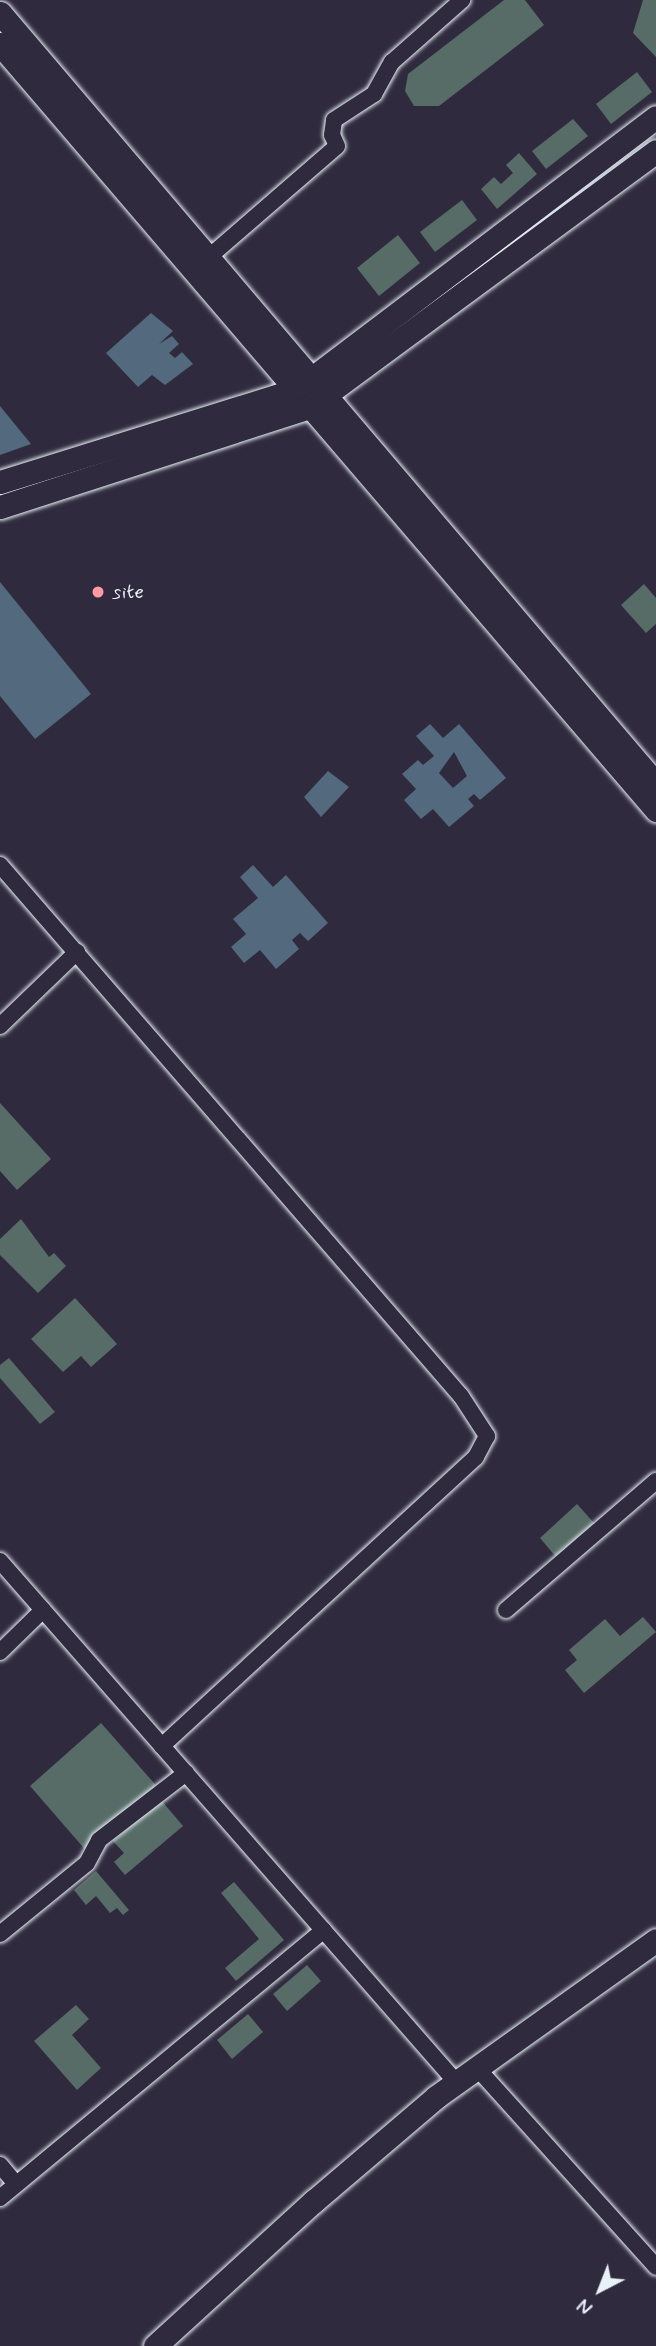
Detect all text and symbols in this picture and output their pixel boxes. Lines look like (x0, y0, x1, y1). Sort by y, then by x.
place label: site (112, 579, 144, 605)
marker: site (90, 584, 106, 600)
north arrow (565, 2255, 635, 2325)
text: N (573, 2292, 599, 2320)

